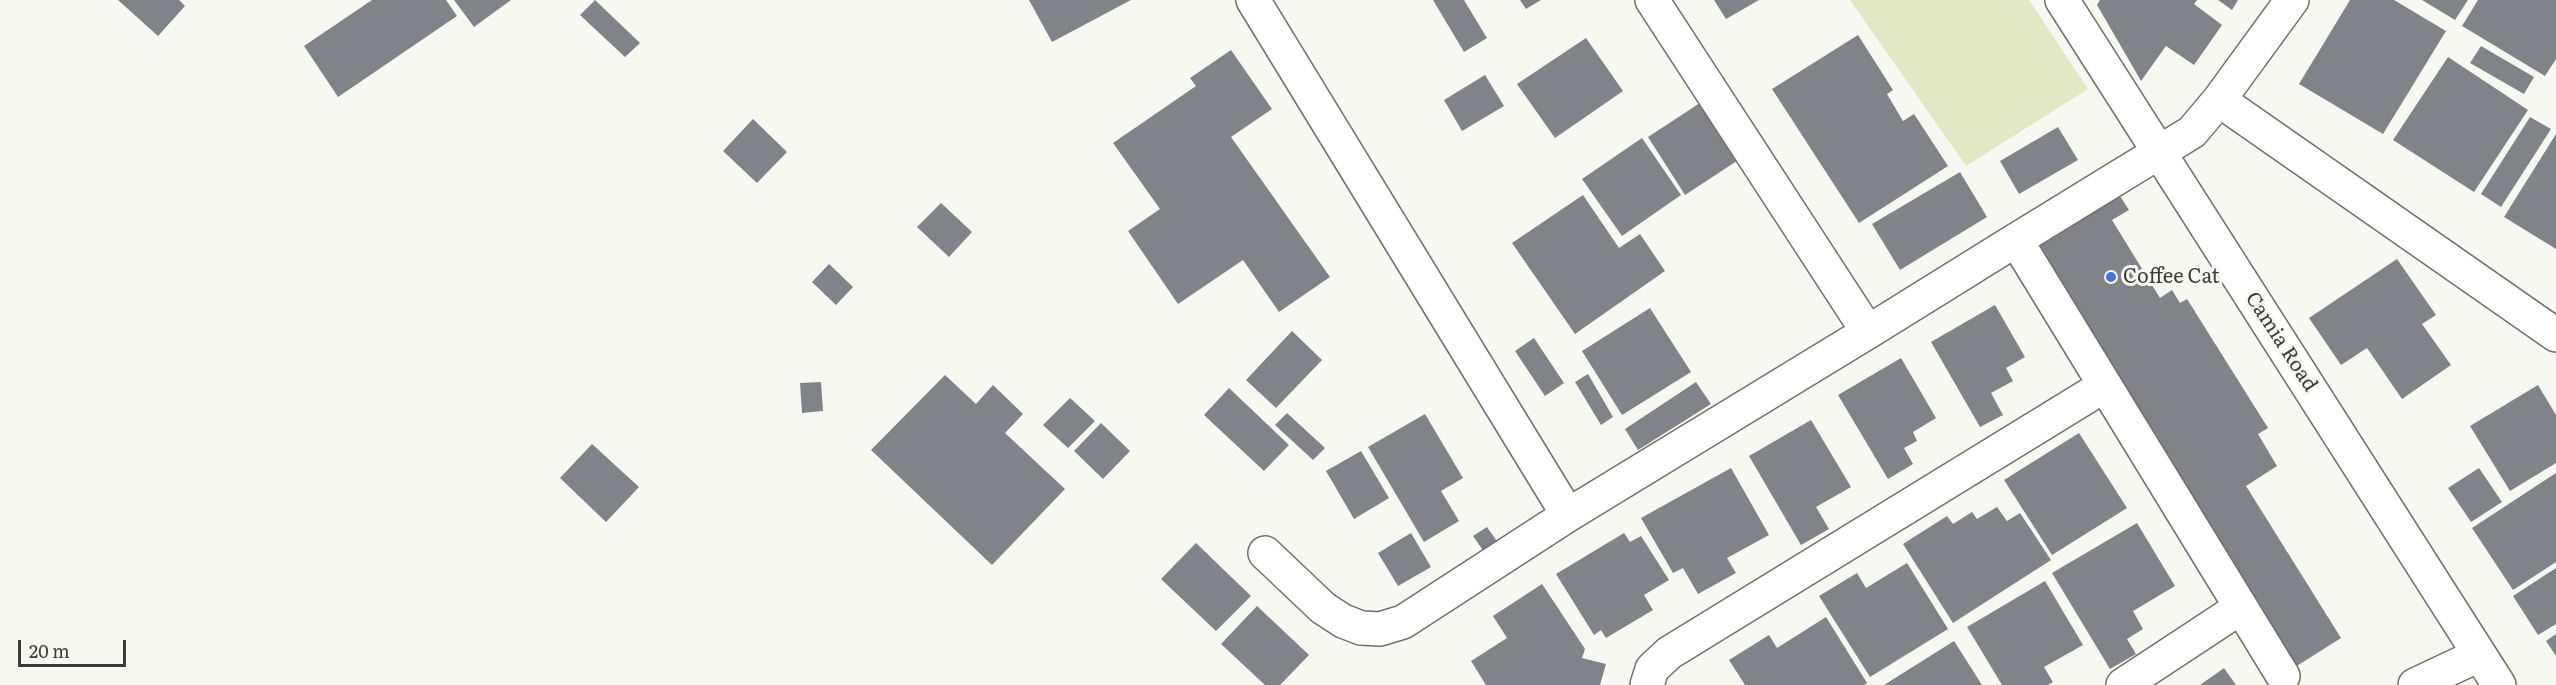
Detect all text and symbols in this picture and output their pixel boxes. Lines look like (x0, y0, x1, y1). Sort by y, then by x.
place label: Coffee Cat (2123, 265, 2220, 289)
marker: Coffee Cat (2104, 270, 2118, 284)
street label: Camia Road (2240, 288, 2322, 396)
scale bar (21, 628, 129, 666)
text: 20 m (29, 637, 70, 664)

